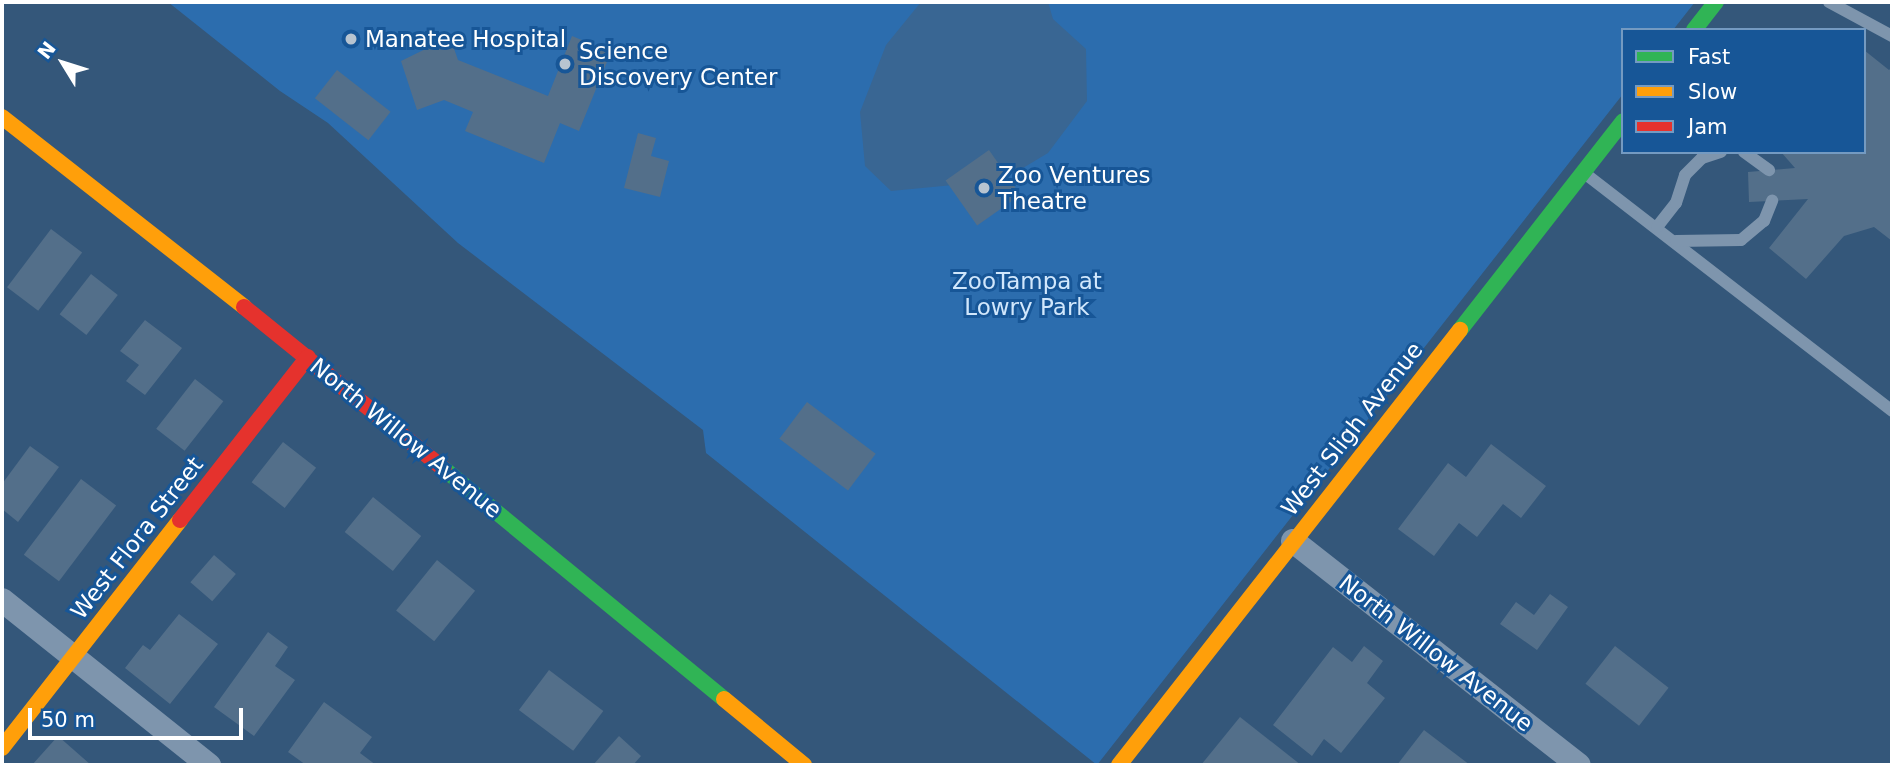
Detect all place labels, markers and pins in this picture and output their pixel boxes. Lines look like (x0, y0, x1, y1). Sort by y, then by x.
place label: Manatee Hospital (365, 25, 566, 53)
marker: Manatee Hospital (343, 31, 359, 47)
place label: Science Discovery Center (579, 37, 777, 91)
marker: Science Discovery Center (557, 56, 573, 72)
place label: Zoo Ventures Theatre (998, 161, 1151, 215)
marker: Zoo Ventures Theatre (976, 180, 992, 196)

